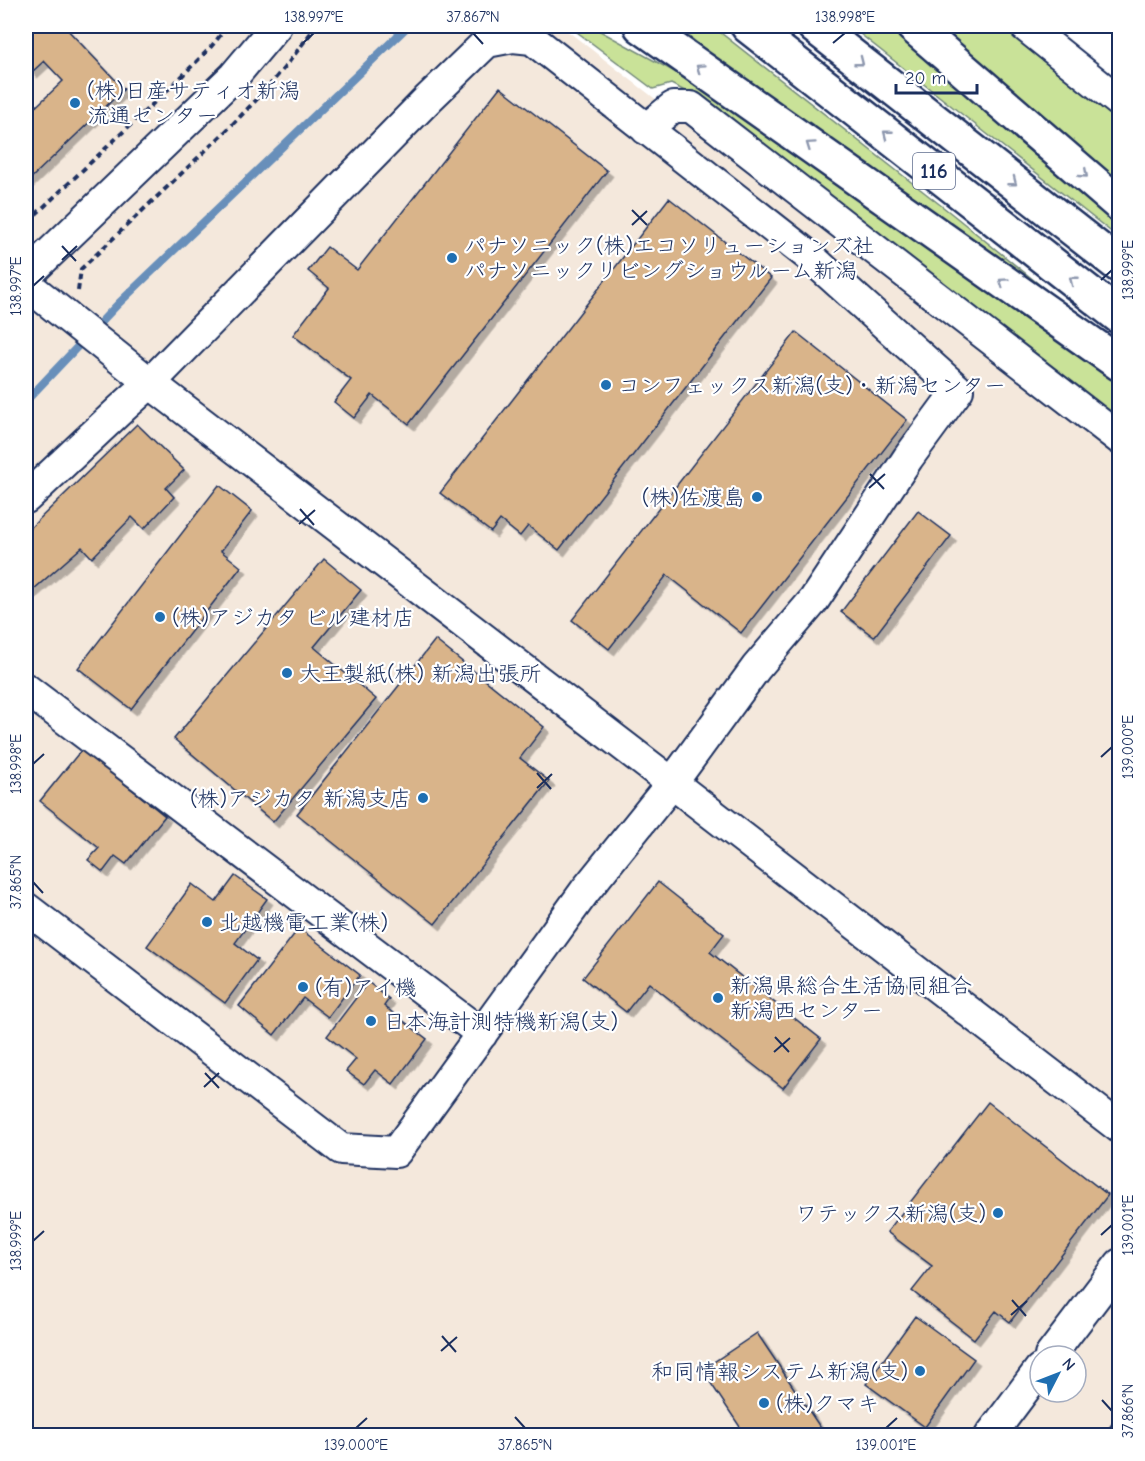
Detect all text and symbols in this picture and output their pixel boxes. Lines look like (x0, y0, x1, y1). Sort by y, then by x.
text: 138.997°E (284, 8, 344, 26)
text: 37.867°N (446, 8, 500, 26)
text: 138.998°E (815, 8, 875, 26)
one-way arrow (853, 54, 864, 65)
scale bar (896, 57, 977, 95)
one-way arrow (696, 64, 707, 75)
text: 20 m (905, 68, 946, 89)
place label: (株)日産サティオ新潟 流通センター (87, 78, 300, 129)
marker: (株)日産サティオ新潟 流通センター (68, 96, 82, 110)
one-way arrow (883, 131, 894, 142)
one-way arrow (806, 141, 817, 152)
road number: 116 (913, 153, 955, 189)
one-way arrow (1077, 167, 1088, 178)
one-way arrow (1007, 175, 1018, 186)
place label: パナソニック(株)エコソリューションズ社 パナソニックリビングショウルーム新潟 (464, 233, 875, 284)
text: 138.999°E (1119, 240, 1137, 300)
marker: パナソニック(株)エコソリューションズ社 パナソニックリビングショウルーム新潟 (445, 251, 459, 265)
text: 138.997°E (7, 256, 25, 316)
one-way arrow (1069, 277, 1080, 288)
one-way arrow (999, 278, 1010, 289)
place label: コンフェックス新潟(支)・新潟センター (618, 373, 1006, 399)
marker: コンフェックス新潟(支)・新潟センター (599, 378, 613, 392)
place label: (株)佐渡島 (642, 485, 745, 511)
marker: (株)佐渡島 (750, 490, 764, 504)
place label: (株)アジカタ ビル建材店 (172, 605, 415, 631)
marker: (株)アジカタ ビル建材店 (153, 610, 167, 624)
place label: 大王製紙(株) 新潟出張所 (299, 661, 542, 687)
marker: 大王製紙(株) 新潟出張所 (280, 666, 294, 680)
text: 139.000°E (1119, 715, 1137, 779)
text: 138.998°E (7, 734, 25, 794)
place label: (株)アジカタ 新潟支店 (190, 786, 411, 812)
marker: (株)アジカタ 新潟支店 (416, 791, 430, 805)
text: 37.865°N (7, 855, 25, 909)
place label: 北越機電工業(株) (219, 910, 388, 936)
marker: 北越機電工業(株) (200, 915, 214, 929)
place label: 新潟県総合生活協同組合 新潟西センター (730, 973, 972, 1024)
place label: (有)アイ機 (315, 975, 417, 1001)
marker: (有)アイ機 (296, 980, 310, 994)
marker: 新潟県総合生活協同組合 新潟西センター (711, 991, 725, 1005)
place label: 日本海計測特機新潟(支) (383, 1009, 618, 1035)
marker: 日本海計測特機新潟(支) (364, 1014, 378, 1028)
text: 139.001°E (1119, 1195, 1137, 1255)
place label: ワテックス新潟(支) (795, 1201, 986, 1227)
marker: ワテックス新潟(支) (991, 1206, 1005, 1220)
text: 138.999°E (7, 1211, 25, 1271)
north arrow (1028, 1344, 1088, 1404)
text: N (1058, 1355, 1079, 1375)
place label: 和同情報システム新潟(支) (651, 1359, 908, 1385)
marker: 和同情報システム新潟(支) (913, 1364, 927, 1378)
text: 37.866°N (1119, 1384, 1137, 1438)
place label: (株)クマキ (776, 1391, 879, 1417)
marker: (株)クマキ (757, 1396, 771, 1410)
text: 139.000°E (324, 1436, 388, 1454)
text: 37.865°N (498, 1436, 552, 1454)
text: 139.001°E (856, 1436, 916, 1454)

